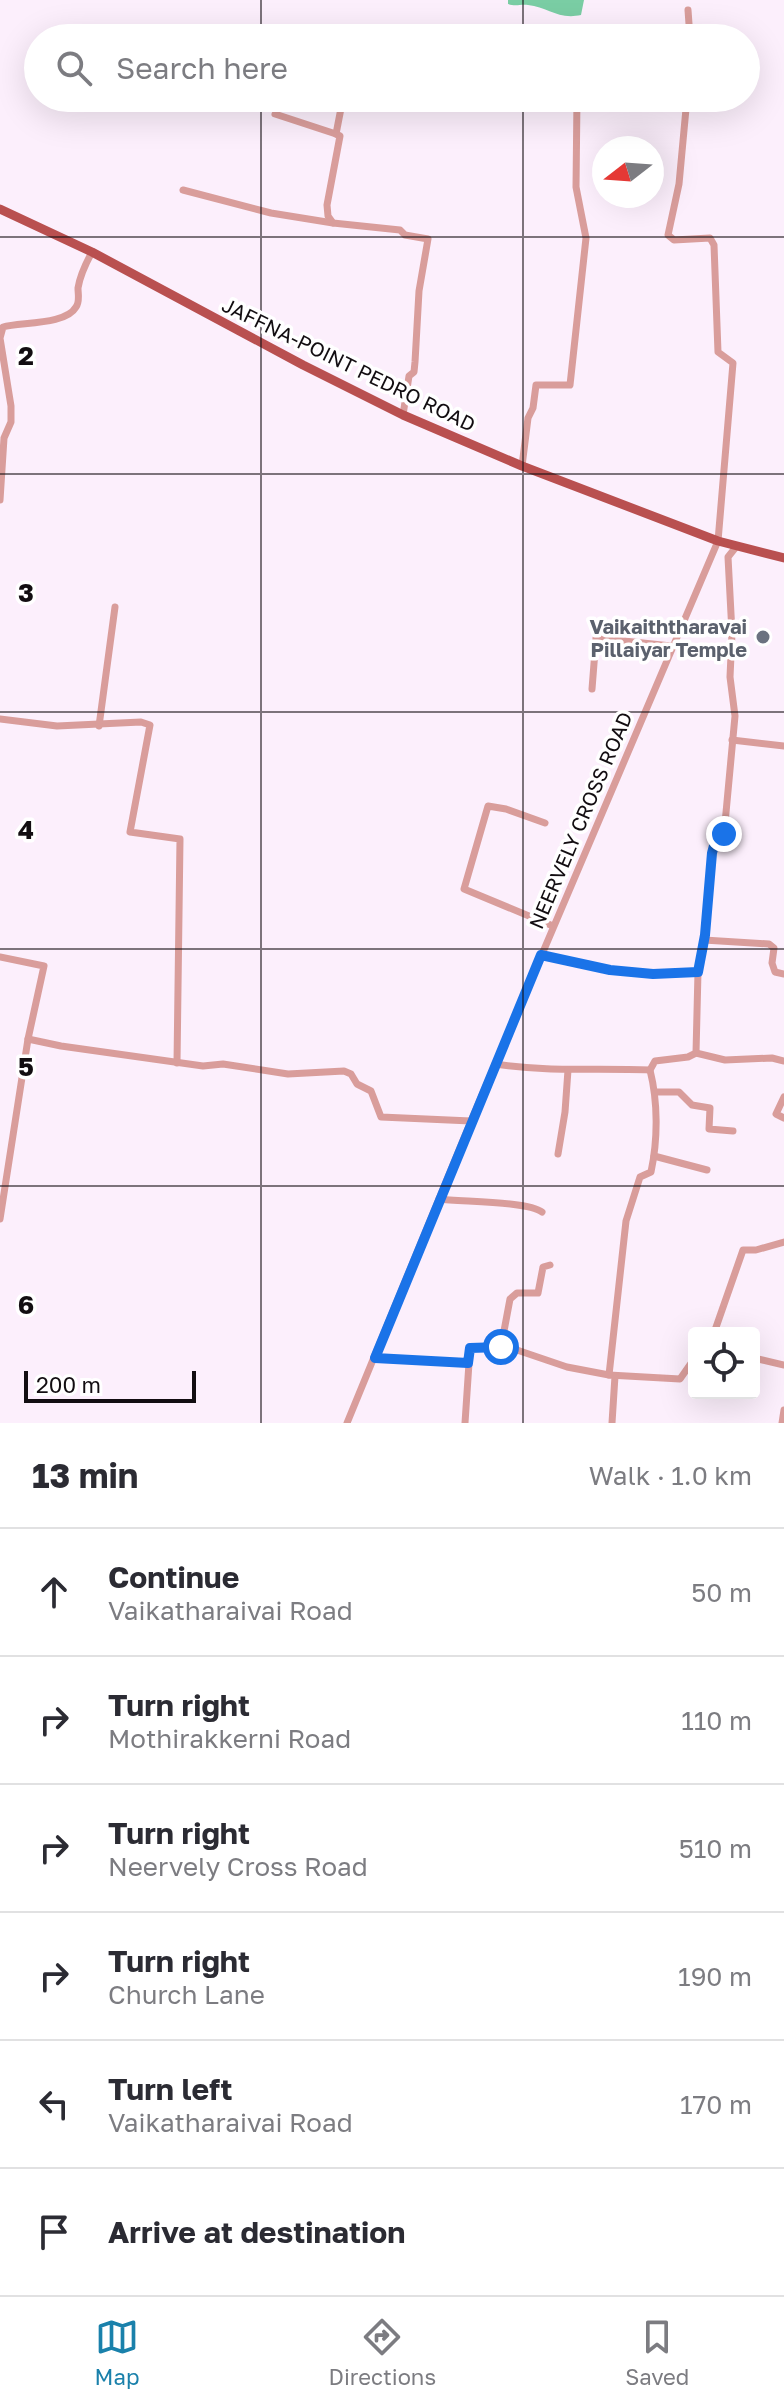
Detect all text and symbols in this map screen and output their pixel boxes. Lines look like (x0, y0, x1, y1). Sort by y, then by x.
search box (24, 24, 760, 112)
icon: search (52, 46, 96, 90)
text: Search here (116, 50, 288, 86)
north arrow (592, 136, 664, 208)
street label: JAFFNA-POINT PEDRO ROAD (218, 292, 480, 436)
text: 2 (18, 340, 34, 371)
text: 3 (18, 577, 34, 608)
place label: Vaikaiththaravai Pillaiyar Temple (590, 614, 747, 661)
marker: Vaikaiththaravai Pillaiyar Temple (754, 628, 772, 646)
street label: NEERVELY CROSS ROAD (523, 708, 637, 932)
text: 4 (18, 814, 34, 845)
route end (706, 816, 742, 852)
text: 5 (18, 1051, 34, 1082)
text: 6 (18, 1289, 34, 1320)
map controls (688, 1327, 760, 1399)
button: locate (688, 1327, 760, 1399)
route start (483, 1329, 519, 1365)
scale bar (24, 1367, 196, 1403)
text: 200 m (36, 1371, 101, 1398)
text: 13 min (32, 1455, 138, 1495)
text: Walk · 1.0 km (589, 1460, 752, 1491)
text: Continue (108, 1559, 239, 1595)
icon: ahead (32, 1570, 76, 1614)
text: 50 m (691, 1577, 752, 1608)
text: Vaikatharaivai Road (108, 1595, 353, 1626)
text: Turn right (108, 1687, 250, 1723)
icon: right (32, 1698, 76, 1742)
text: 110 m (681, 1705, 752, 1736)
text: Mothirakkerni Road (108, 1723, 351, 1754)
text: Turn right (108, 1815, 250, 1851)
icon: right (32, 1826, 76, 1870)
text: 510 m (679, 1833, 752, 1864)
text: Neervely Cross Road (108, 1851, 368, 1882)
text: Turn right (108, 1943, 250, 1979)
icon: right (32, 1954, 76, 1998)
text: 190 m (678, 1961, 752, 1992)
text: Church Lane (108, 1979, 265, 2010)
text: Turn left (108, 2071, 233, 2107)
icon: left (32, 2082, 76, 2126)
text: 170 m (680, 2089, 752, 2120)
text: Vaikatharaivai Road (108, 2107, 353, 2138)
icon: arrive (32, 2210, 76, 2254)
text: Arrive at destination (108, 2214, 405, 2250)
tab: Map (95, 2315, 139, 2390)
tab: Directions (329, 2315, 436, 2390)
tab: Saved (625, 2315, 689, 2390)

